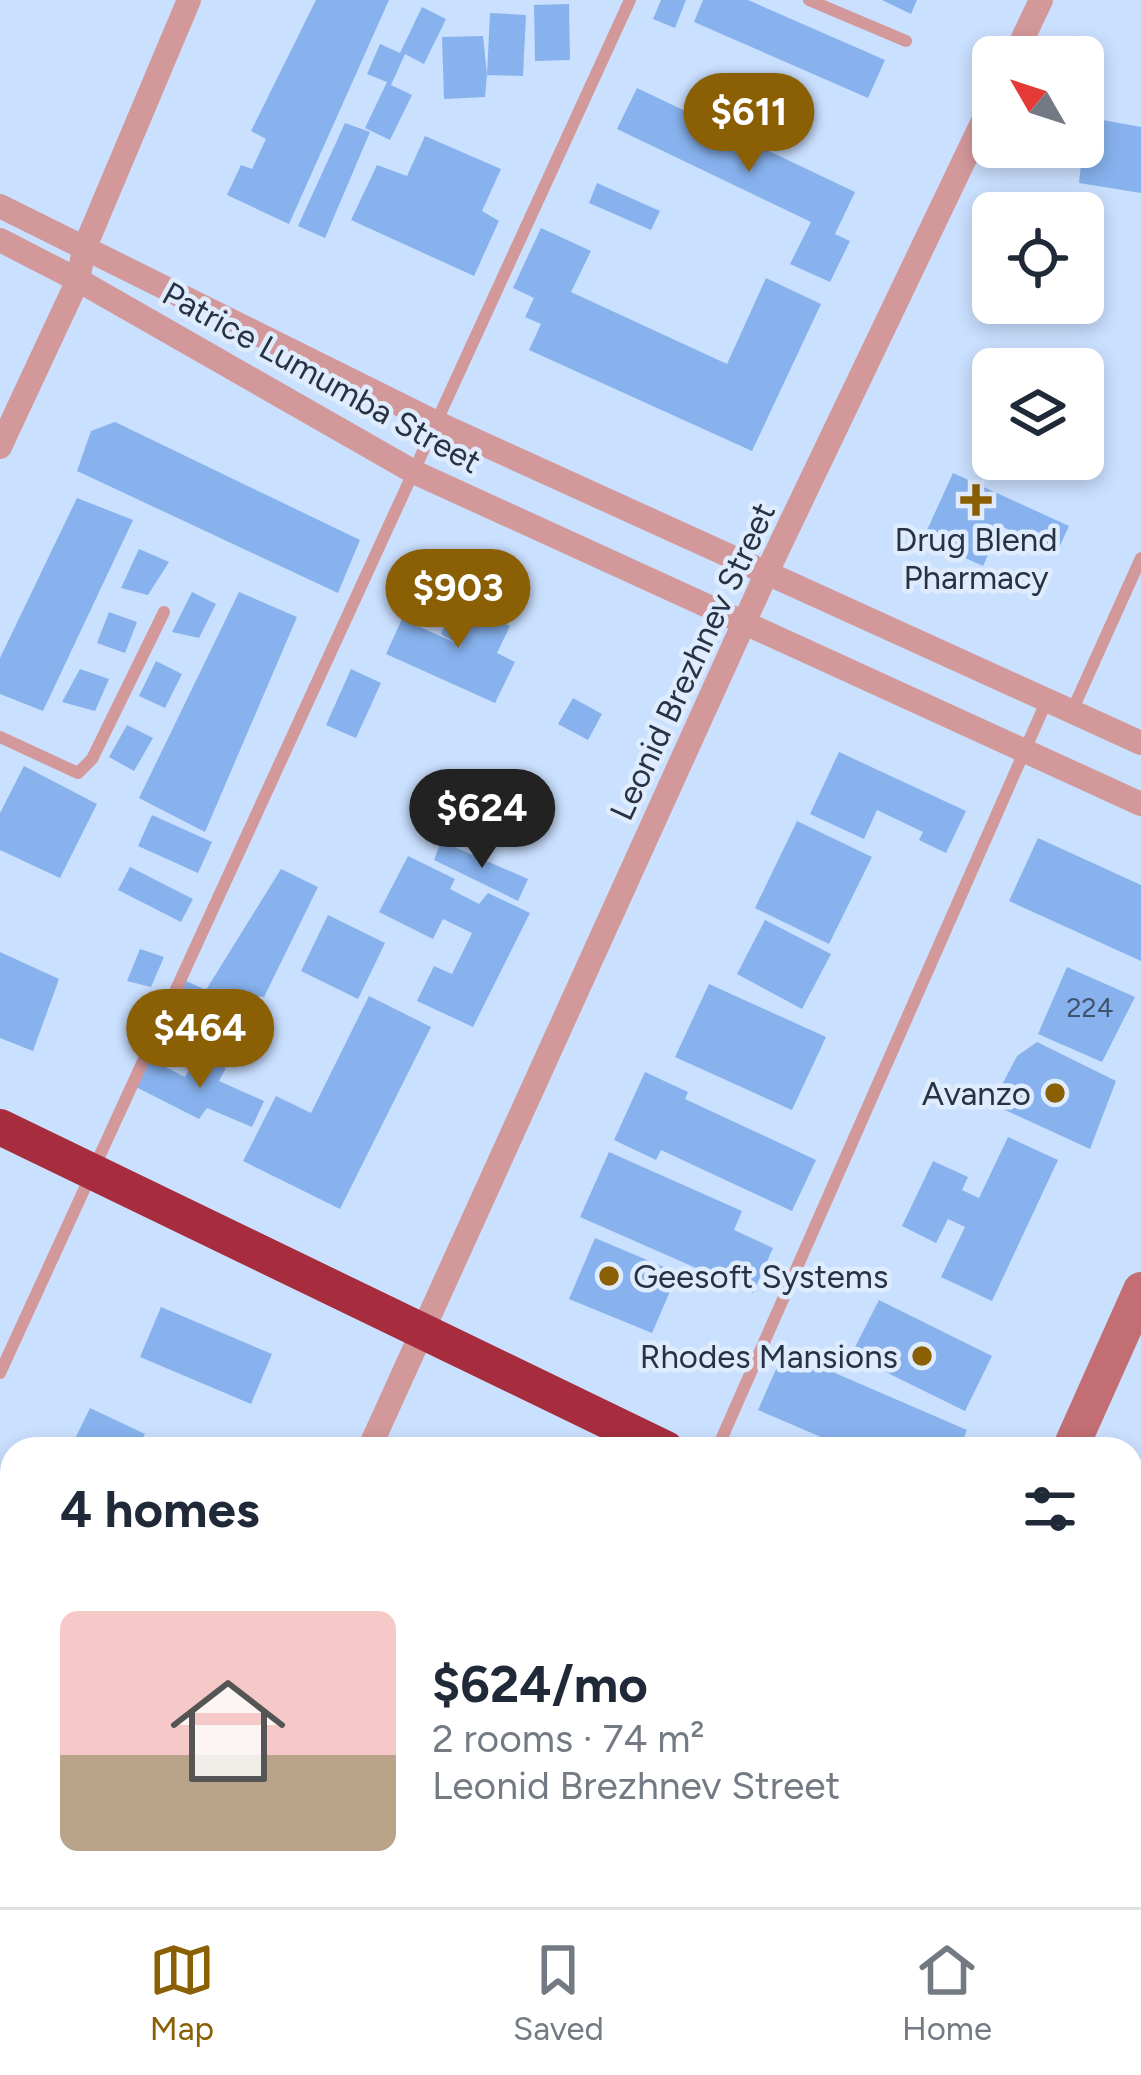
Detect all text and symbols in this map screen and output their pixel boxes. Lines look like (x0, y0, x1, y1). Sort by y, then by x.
north arrow (972, 36, 1104, 168)
map controls (972, 36, 1104, 480)
pin: $611 (678, 73, 820, 175)
text: $611 (710, 88, 788, 135)
button: locate (972, 192, 1104, 324)
street label: Patrice Lumumba Street (156, 274, 488, 481)
button: layers (972, 348, 1104, 480)
marker: Drug Blend Pharmacy (963, 487, 989, 513)
street label: Leonid Brezhnev Street (602, 496, 783, 826)
place label: Drug Blend Pharmacy (895, 520, 1058, 597)
pin: $903 (387, 549, 529, 651)
text: $903 (412, 564, 504, 611)
pin: $624 (411, 769, 553, 871)
text: $624 (436, 784, 528, 831)
pin: $464 (129, 989, 271, 1091)
house number: 224 (1067, 991, 1113, 1024)
text: $464 (153, 1004, 247, 1051)
place label: Avanzo (922, 1074, 1031, 1113)
marker: Avanzo (1042, 1080, 1068, 1106)
place label: Geesoft Systems (633, 1257, 888, 1296)
marker: Geesoft Systems (596, 1263, 622, 1289)
place label: Rhodes Mansions (640, 1337, 898, 1376)
marker: Rhodes Mansions (909, 1343, 935, 1369)
icon: filters (1017, 1476, 1083, 1542)
text: 4 homes (60, 1479, 260, 1540)
text: $624/mo (432, 1654, 648, 1715)
icon: home (156, 1659, 300, 1803)
text: 2 rooms · 74 m² (432, 1715, 704, 1762)
text: Leonid Brezhnev Street (432, 1762, 840, 1809)
tab: Map (149, 1937, 215, 2048)
tab: Saved (513, 1937, 604, 2048)
tab: Home (902, 1937, 992, 2048)

